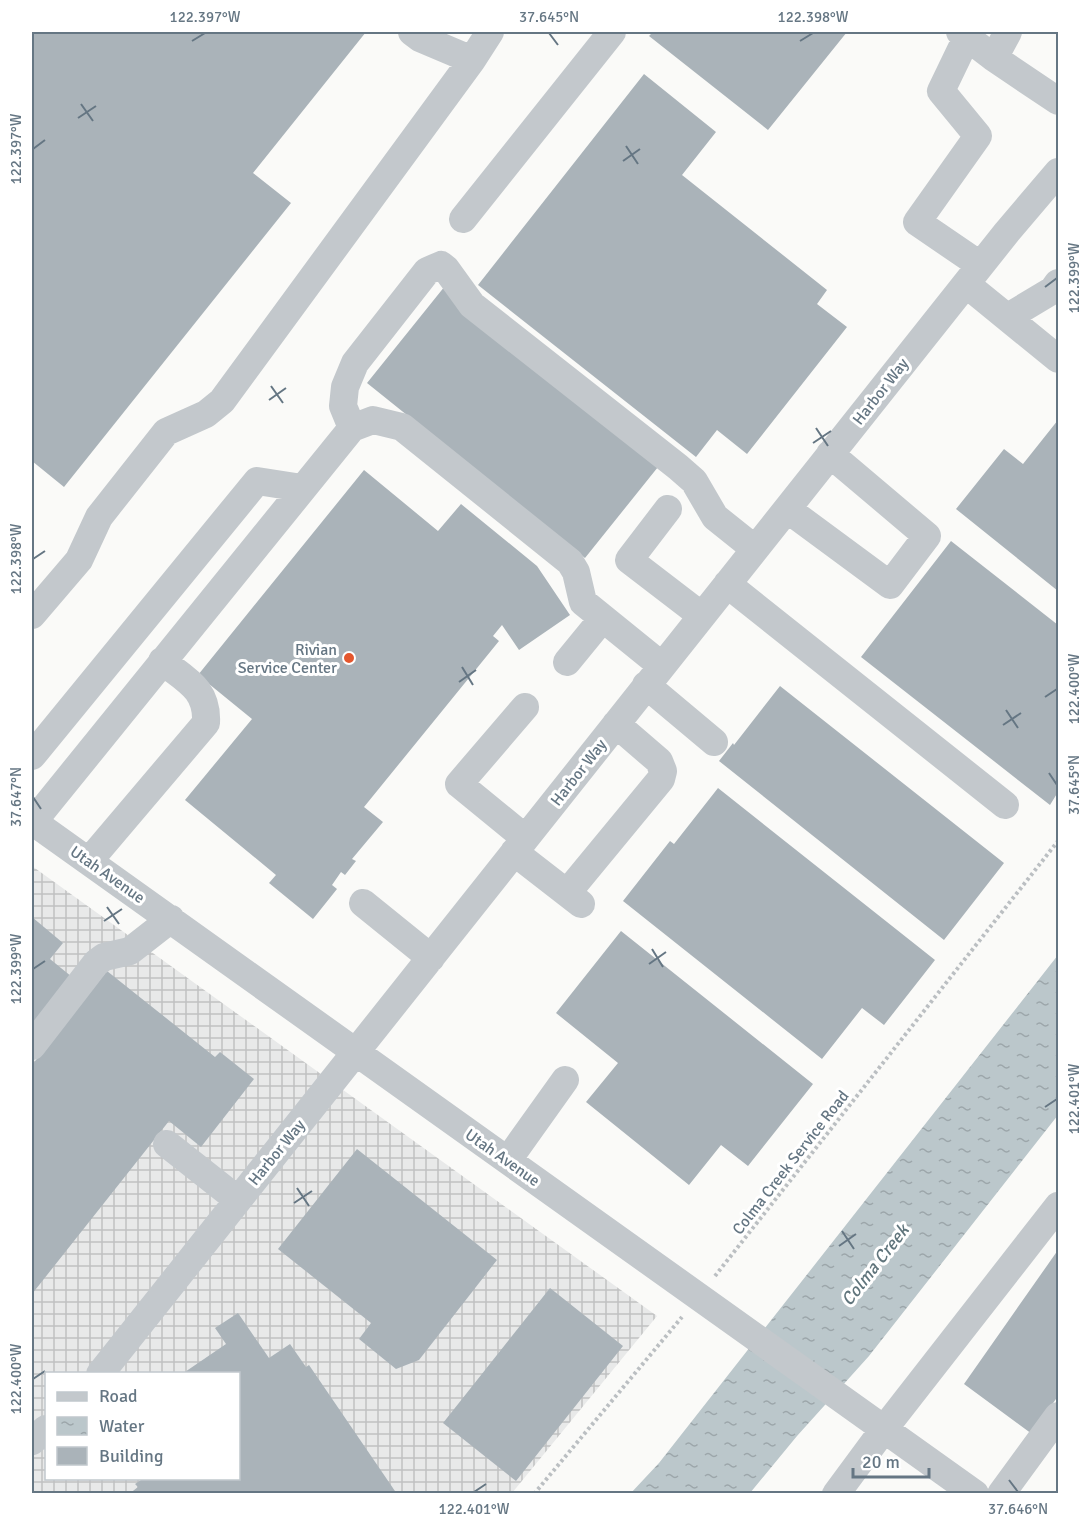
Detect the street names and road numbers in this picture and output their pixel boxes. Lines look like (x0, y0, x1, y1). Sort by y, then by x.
street label: Harbor Way (848, 354, 913, 429)
street label: Harbor Way (546, 735, 611, 810)
street label: Utah Avenue (66, 842, 149, 908)
street label: Colma Creek Service Road (728, 1086, 853, 1239)
street label: Harbor Way (244, 1115, 310, 1190)
street label: Utah Avenue (461, 1125, 544, 1191)

